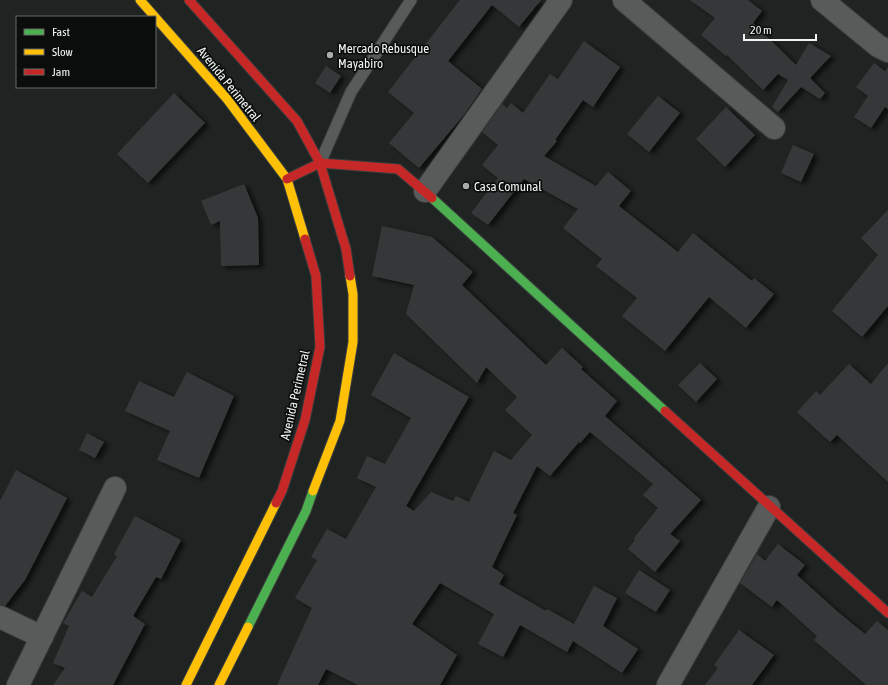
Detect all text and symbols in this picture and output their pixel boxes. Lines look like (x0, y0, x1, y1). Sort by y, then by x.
legend (16, 16, 156, 88)
scale bar (744, 16, 816, 42)
text: 20 m (750, 23, 772, 37)
text: Fast (52, 25, 70, 39)
place label: Mercado Rebusque Mayabiro (338, 41, 429, 71)
street label: Avenida Perimetral (194, 44, 264, 125)
text: Slow (52, 45, 73, 59)
marker: Mercado Rebusque Mayabiro (325, 50, 335, 60)
text: Jam (52, 65, 70, 79)
place label: Casa Comunal (474, 179, 542, 194)
marker: Casa Comunal (461, 181, 471, 191)
street label: Avenida Perimetral (277, 348, 313, 441)

